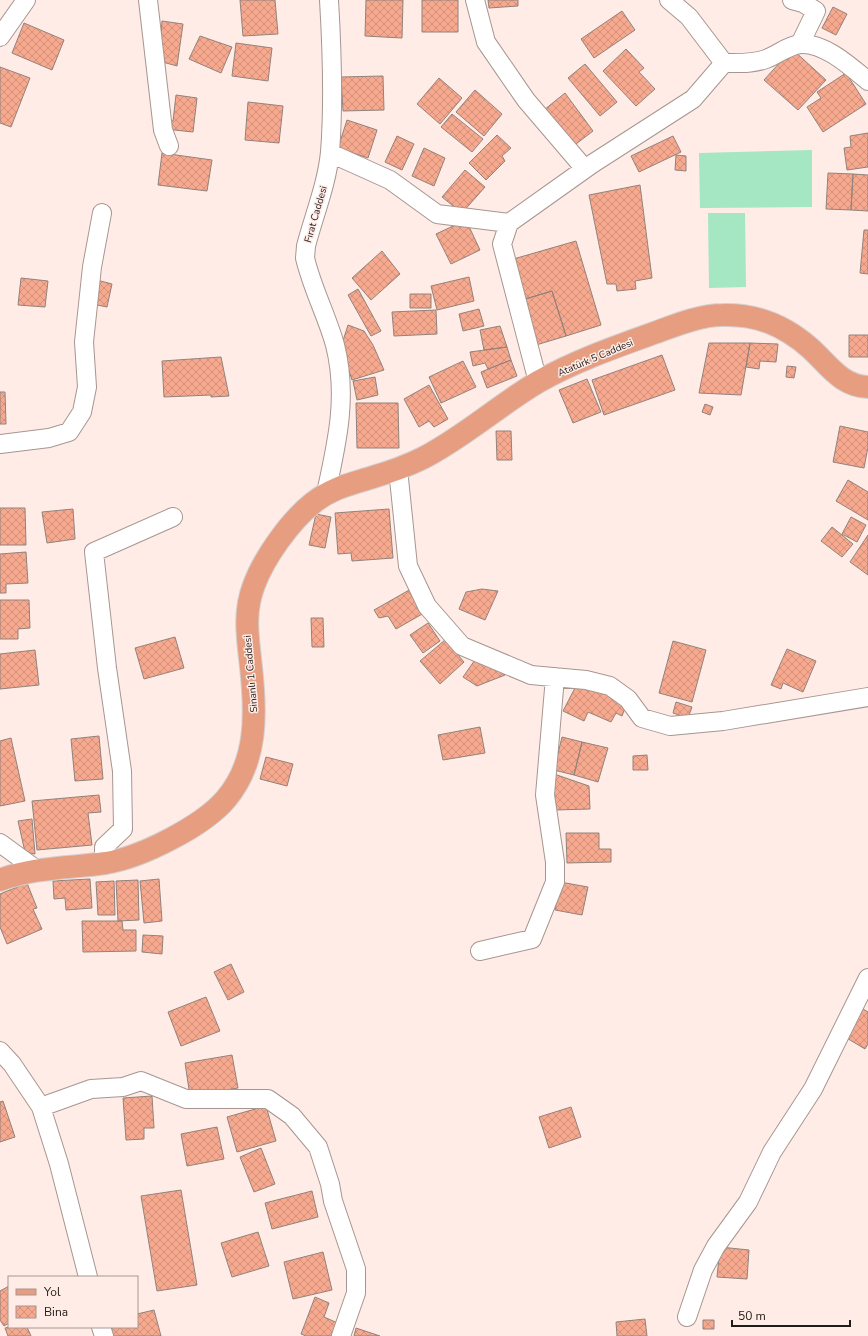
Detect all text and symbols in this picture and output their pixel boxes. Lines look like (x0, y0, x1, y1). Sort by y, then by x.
street label: Fırat Caddesi (301, 184, 331, 244)
street label: Atatürk 5 Caddesi (555, 336, 635, 380)
street label: Sinanlı 1 Caddesi (241, 635, 261, 713)
legend (8, 1276, 138, 1328)
text: Yol (43, 1284, 61, 1300)
scale bar (732, 1302, 850, 1328)
text: Bina (44, 1304, 68, 1320)
text: 50 m (738, 1308, 766, 1324)

